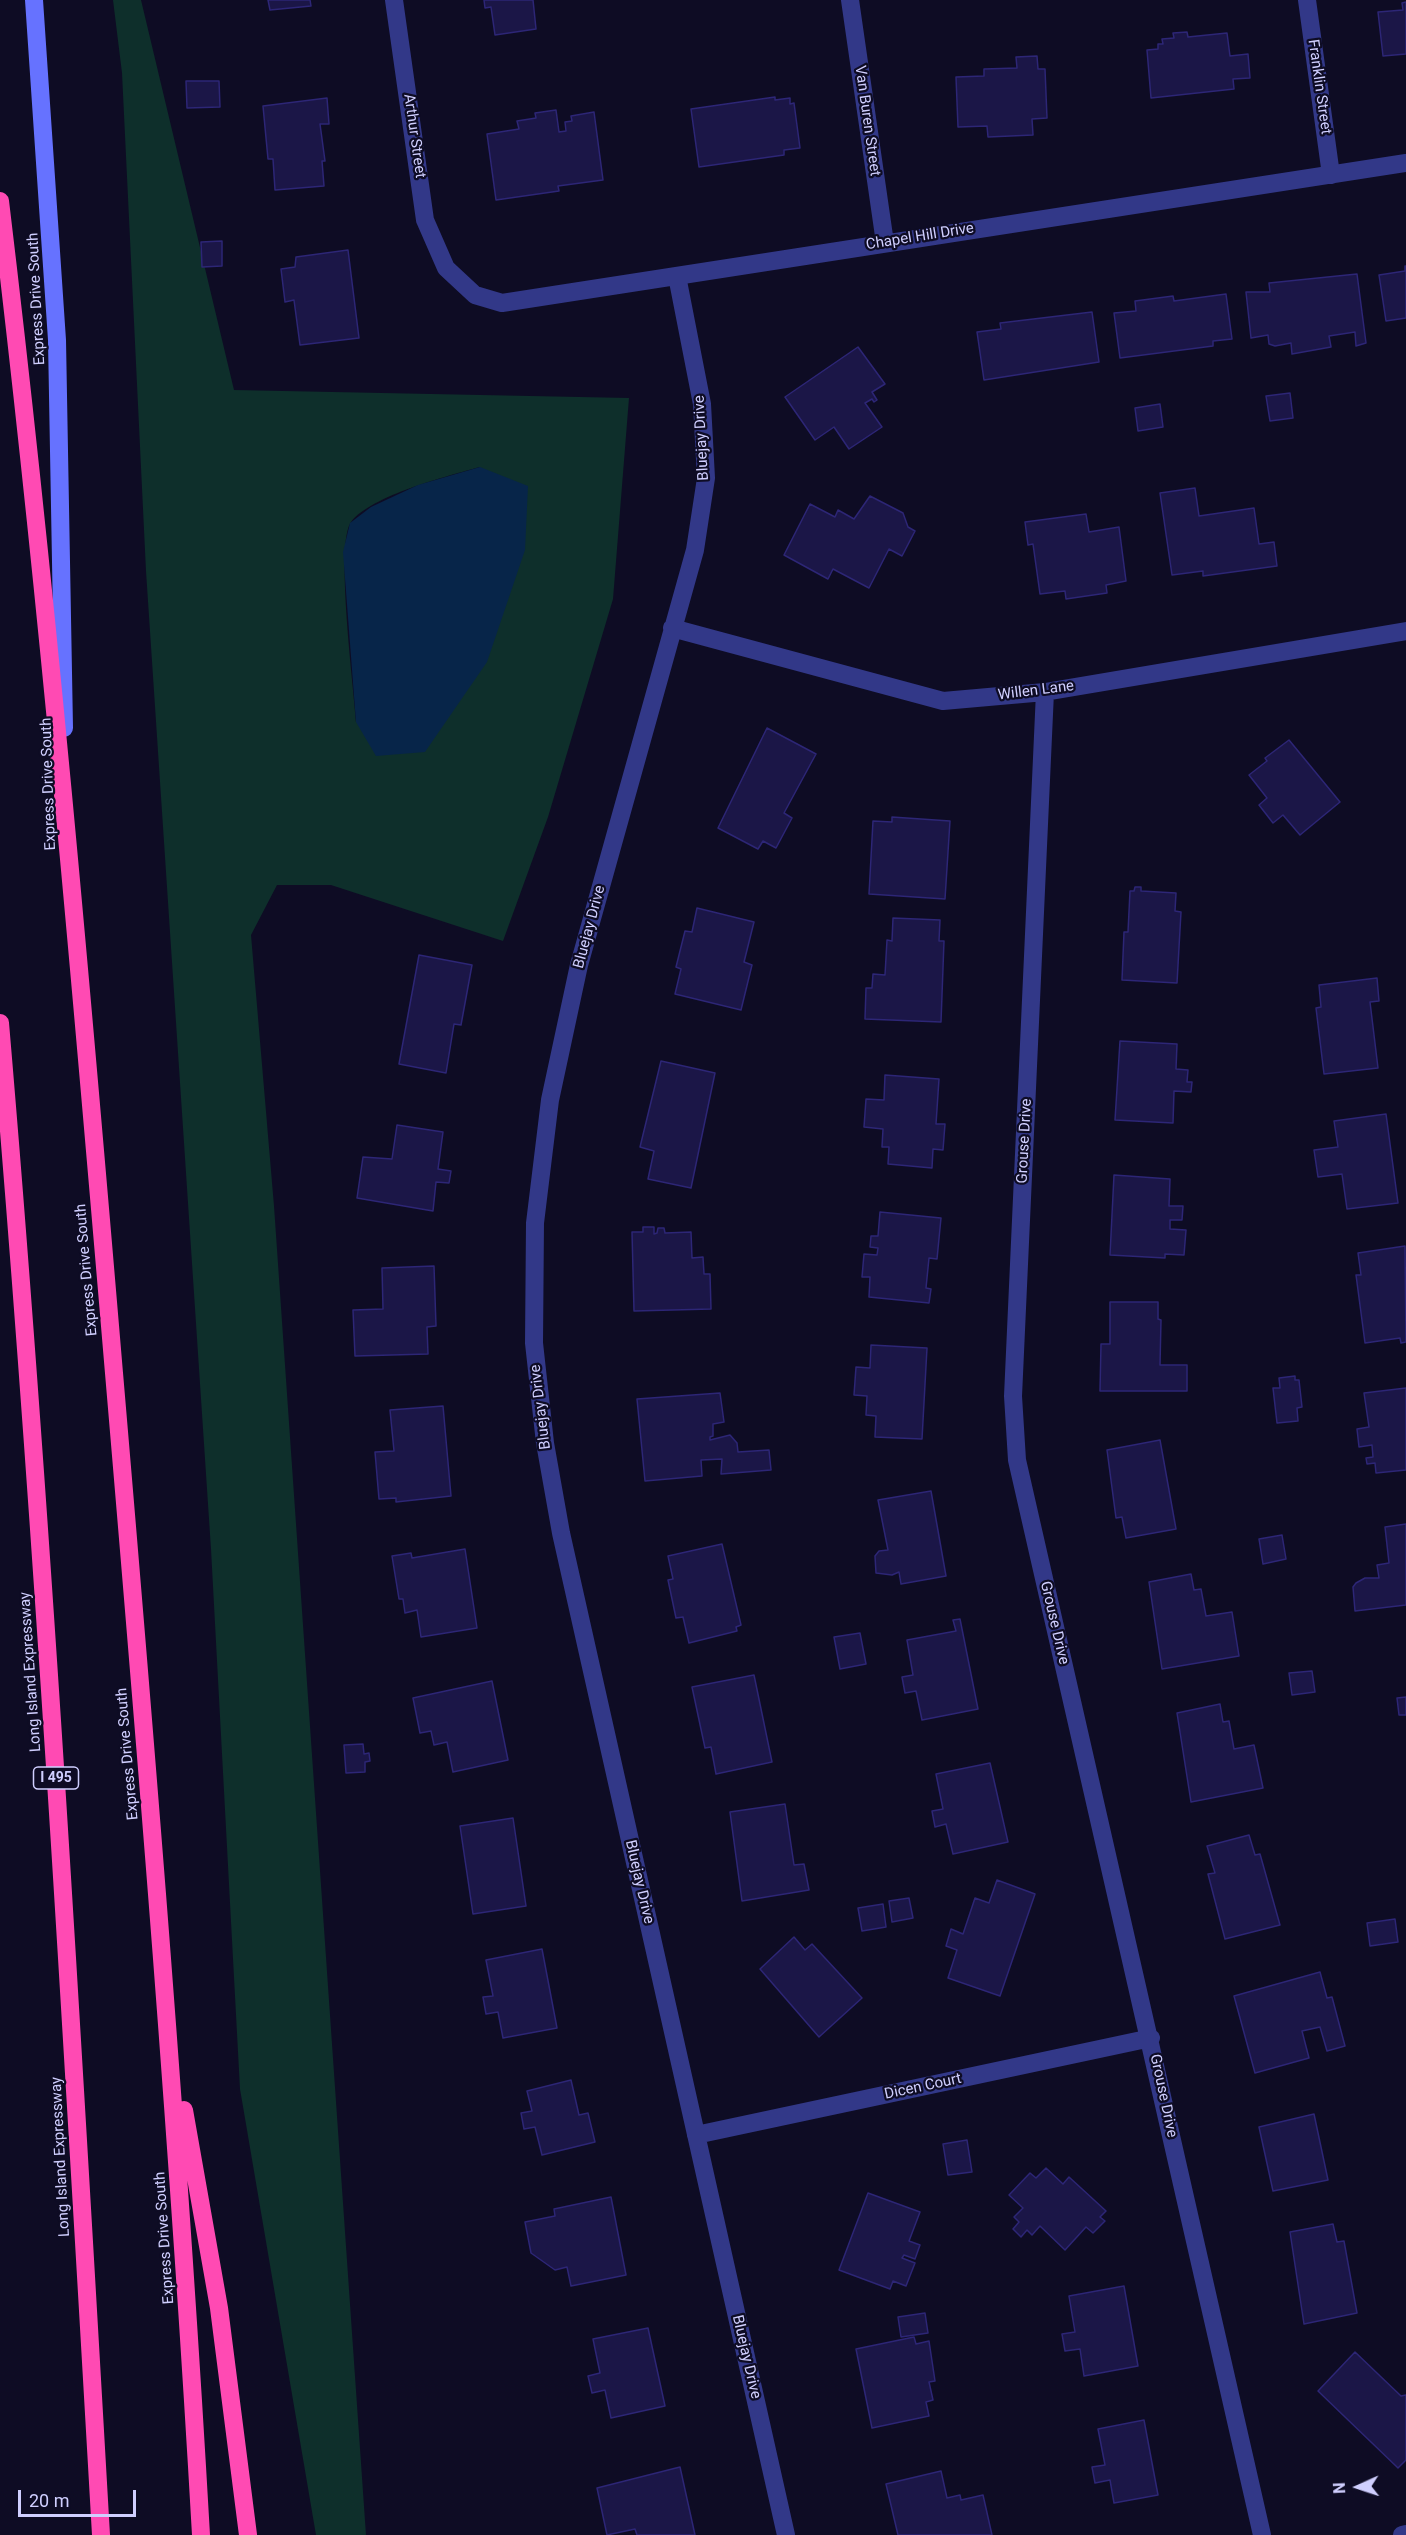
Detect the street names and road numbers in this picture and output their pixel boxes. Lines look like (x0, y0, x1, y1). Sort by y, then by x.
street label: Franklin Street (1303, 38, 1335, 136)
street label: Van Buren Street (850, 65, 884, 177)
street label: Arthur Street (399, 93, 429, 179)
street label: Chapel Hill Drive (865, 220, 975, 254)
street label: Express Drive South (25, 232, 49, 366)
street label: Bluejay Drive (691, 395, 713, 481)
street label: Willen Lane (997, 677, 1075, 705)
street label: Express Drive South (38, 717, 60, 851)
street label: Bluejay Drive (570, 883, 610, 971)
street label: Grouse Drive (1014, 1098, 1036, 1184)
street label: Express Drive South (72, 1203, 102, 1337)
street label: Bluejay Drive (527, 1364, 555, 1450)
street label: Grouse Drive (1036, 1580, 1072, 1666)
street label: Long Island Expressway (16, 1591, 46, 1753)
street label: Express Drive South (113, 1687, 143, 1821)
road number: I 495 (34, 1767, 78, 1789)
street label: Bluejay Drive (621, 1838, 657, 1926)
street label: Grouse Drive (1145, 2053, 1181, 2139)
street label: Dicen Court (883, 2070, 963, 2104)
street label: Long Island Expressway (48, 2076, 74, 2238)
street label: Express Drive South (151, 2171, 179, 2305)
street label: Bluejay Drive (728, 2313, 764, 2401)

